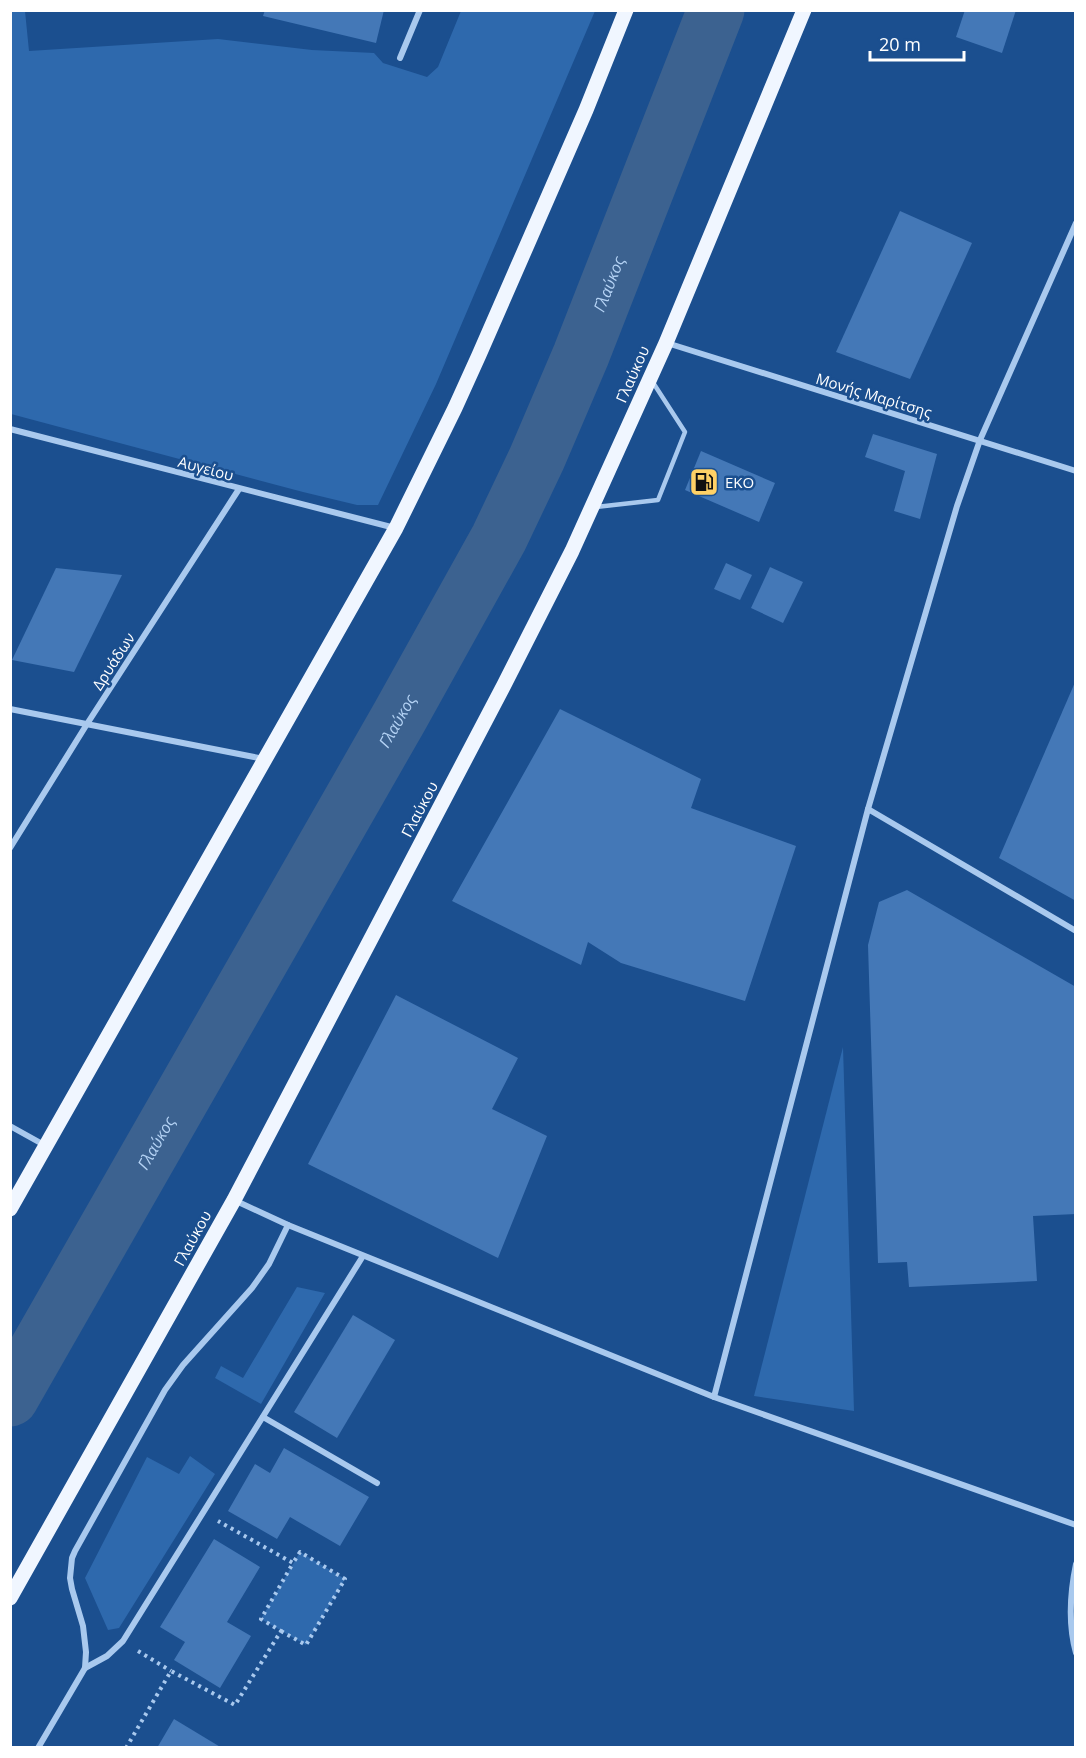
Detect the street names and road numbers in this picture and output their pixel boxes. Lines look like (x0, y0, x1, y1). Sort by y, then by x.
street label: Γλαύκου (611, 342, 653, 406)
street label: Μονής Μαρίτσης (813, 368, 935, 422)
street label: Αυγείου (176, 451, 236, 485)
street label: Δρυάδων (87, 628, 139, 694)
street label: Γλαύκου (396, 778, 442, 840)
street label: Γλαύκου (169, 1207, 215, 1269)

